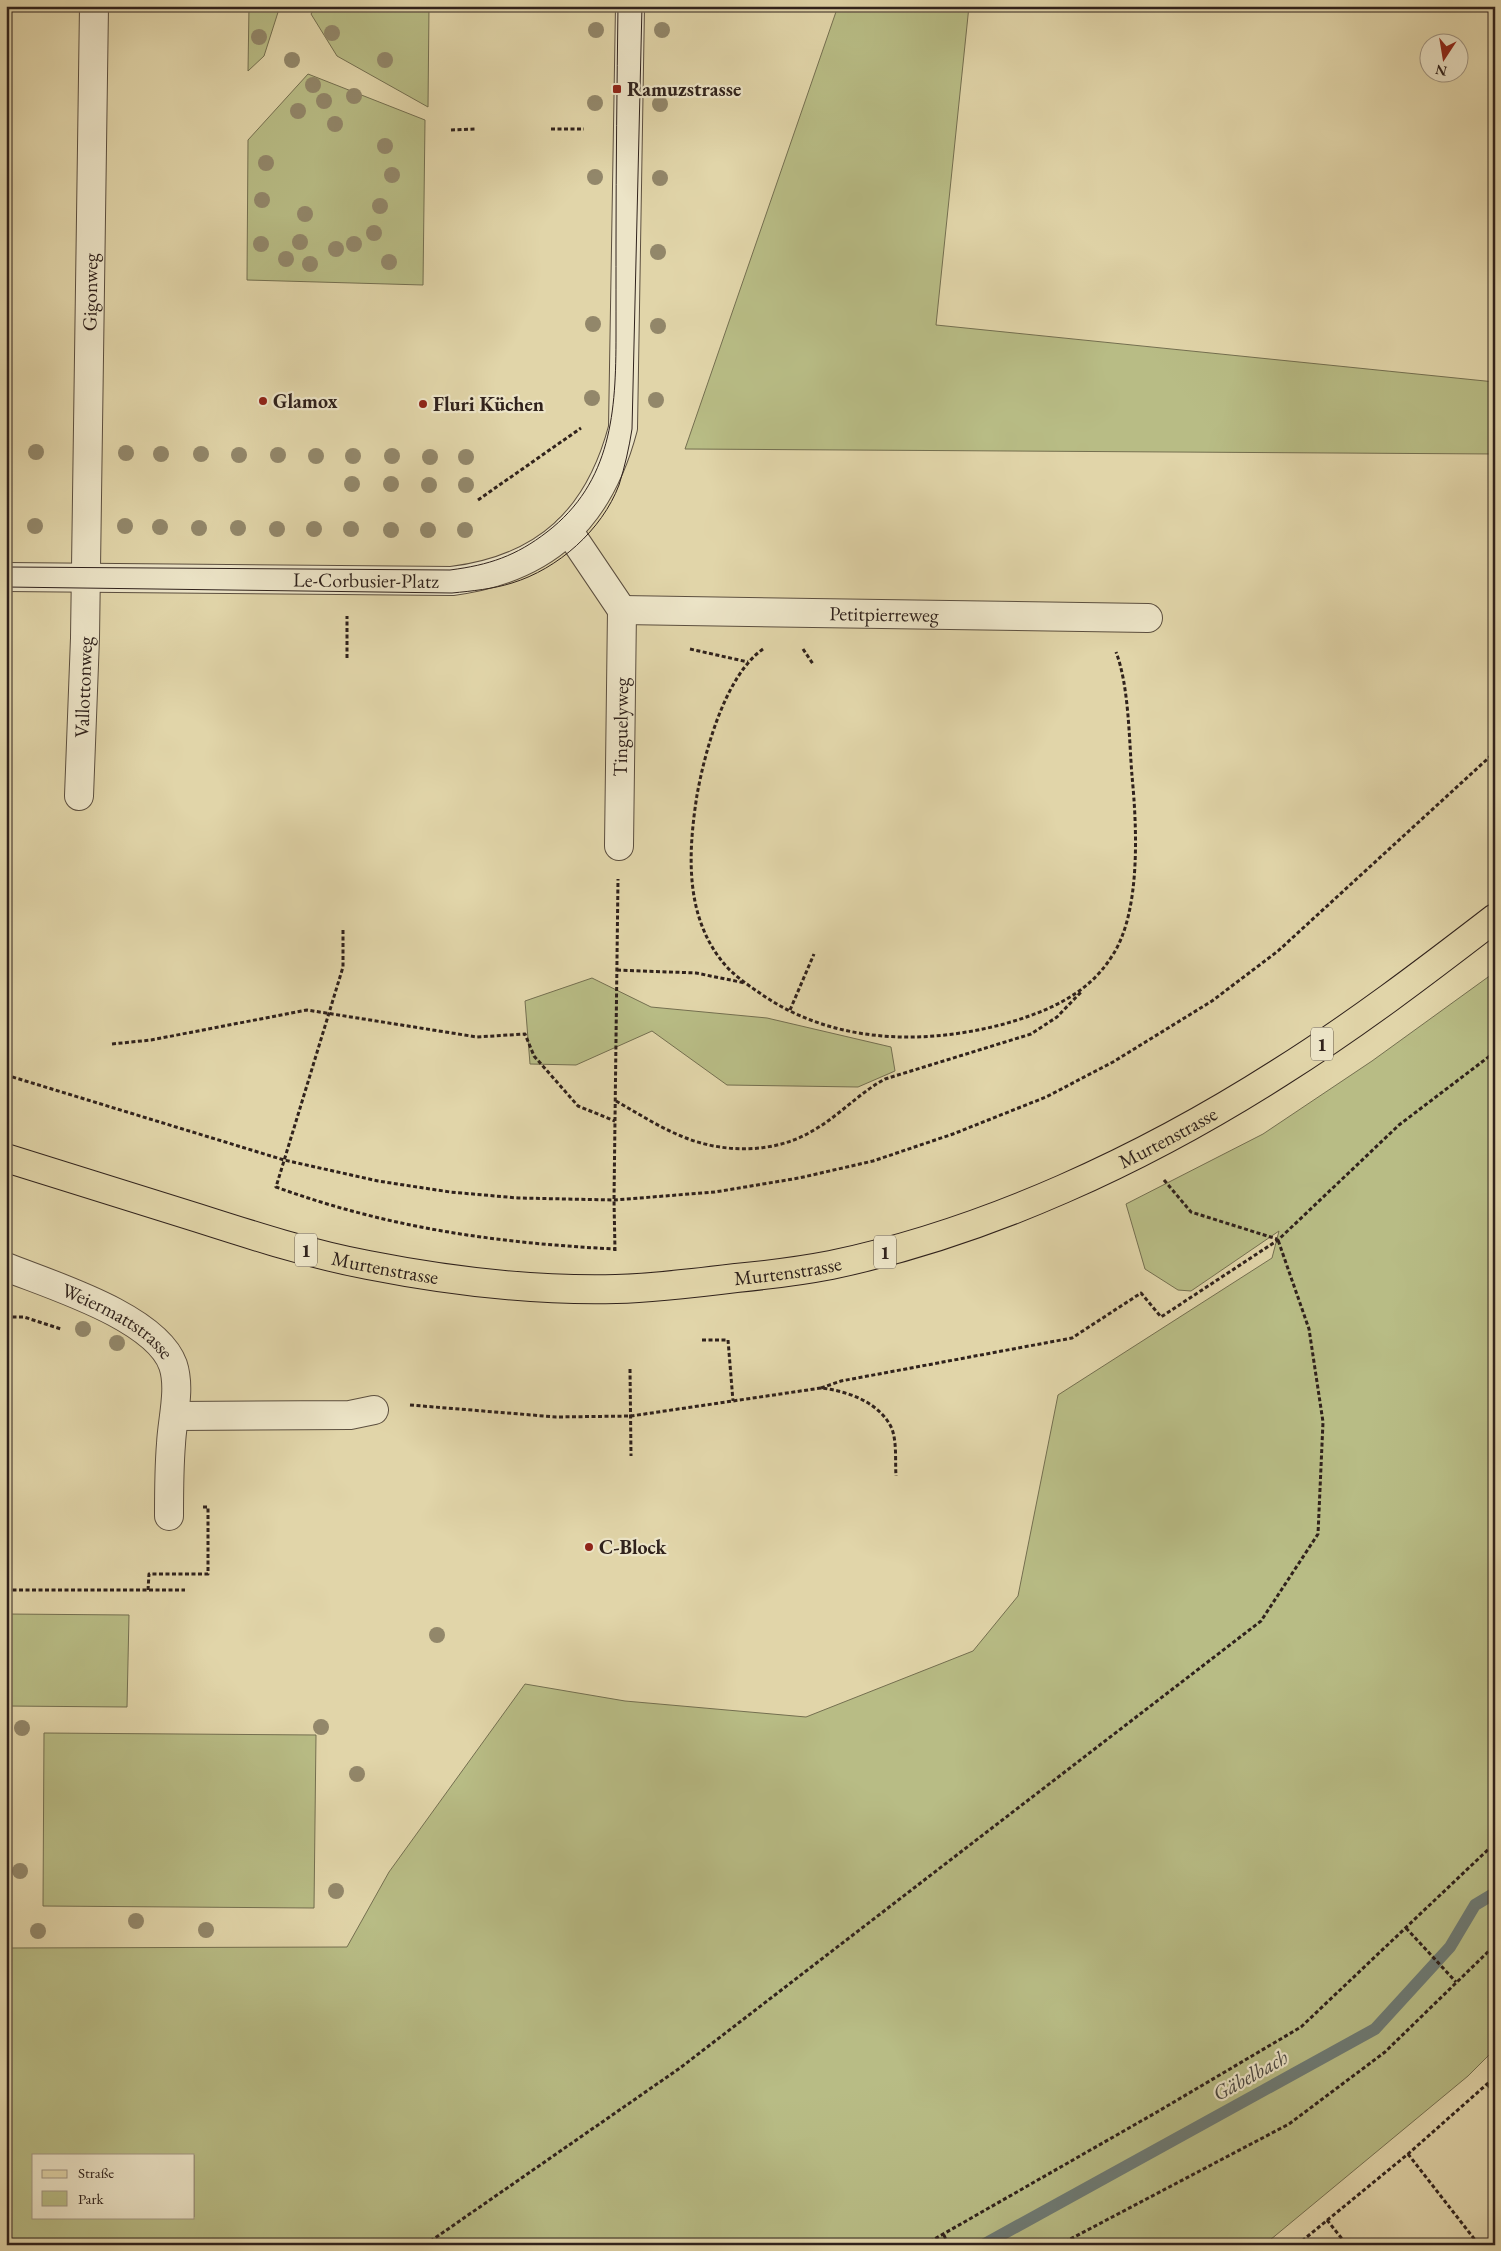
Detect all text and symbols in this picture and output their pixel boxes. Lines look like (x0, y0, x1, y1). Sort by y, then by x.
north arrow (1418, 32, 1468, 82)
text: N (1433, 61, 1449, 81)
place label: Ramuzstrasse (627, 76, 741, 102)
marker: Ramuzstrasse (611, 83, 623, 95)
street label: Gigonweg (76, 253, 103, 331)
place label: Glamox (273, 388, 338, 414)
place label: Fluri Küchen (433, 391, 544, 417)
marker: Glamox (257, 395, 269, 407)
marker: Fluri Küchen (417, 398, 429, 410)
street label: Le-Corbusier-Platz (293, 567, 439, 594)
street label: Petitpierreweg (829, 600, 939, 628)
street label: Vallottonweg (68, 636, 98, 738)
street label: Tinguelyweg (607, 677, 634, 777)
road number: 1 (1311, 1028, 1333, 1060)
street label: Murtenstrasse (1114, 1100, 1222, 1174)
road number: 1 (295, 1234, 317, 1266)
road number: 1 (874, 1236, 896, 1268)
street label: Murtenstrasse (329, 1245, 440, 1290)
street label: Murtenstrasse (733, 1250, 844, 1291)
street label: Weiermattstrasse (58, 1277, 180, 1364)
place label: C-Block (599, 1534, 668, 1560)
marker: C-Block (583, 1541, 595, 1553)
water label: Gäbelbach (1208, 2043, 1292, 2107)
legend (32, 2154, 195, 2218)
text: Straße (78, 2163, 114, 2182)
text: Park (78, 2189, 105, 2208)

